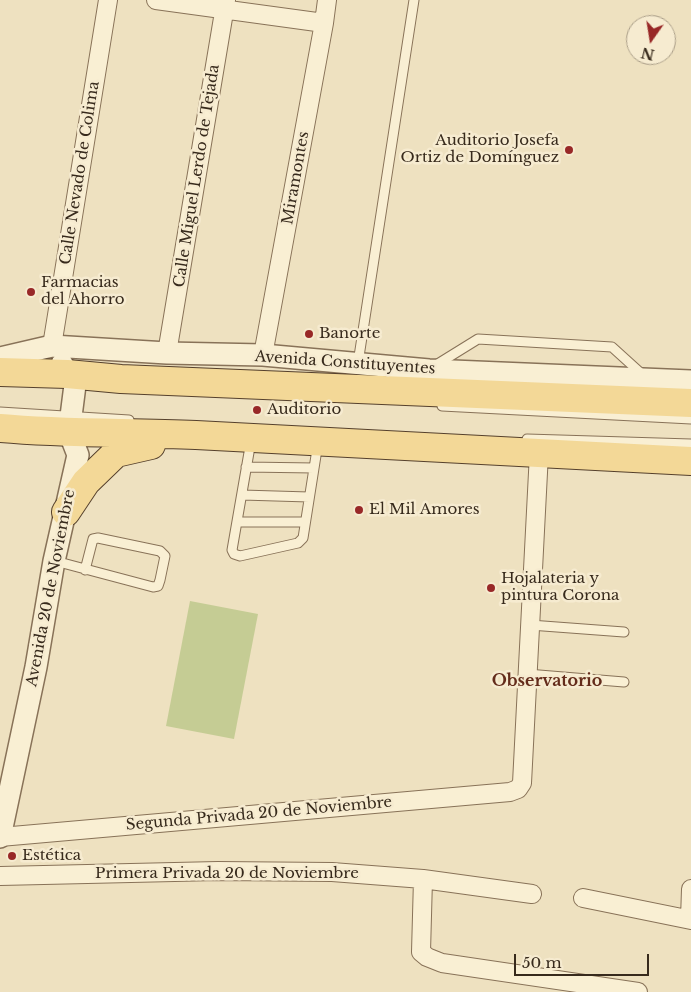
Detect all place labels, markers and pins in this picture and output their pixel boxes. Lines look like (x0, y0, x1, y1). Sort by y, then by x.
place label: Auditorio Josefa Ortiz de Domínguez (401, 132, 559, 167)
marker: Auditorio Josefa Ortiz de Domínguez (563, 144, 575, 156)
place label: Farmacias del Ahorro (41, 274, 125, 309)
marker: Farmacias del Ahorro (25, 286, 37, 298)
place label: Banorte (319, 325, 380, 343)
marker: Banorte (303, 328, 315, 340)
place label: Auditorio (267, 401, 341, 419)
marker: Auditorio (251, 404, 263, 416)
place label: El Mil Amores (369, 501, 480, 519)
marker: El Mil Amores (353, 504, 365, 516)
place label: Hojalateria y pintura Corona (501, 570, 619, 605)
marker: Hojalateria y pintura Corona (485, 582, 497, 594)
place label: Estética (22, 847, 81, 865)
marker: Estética (6, 850, 18, 862)

